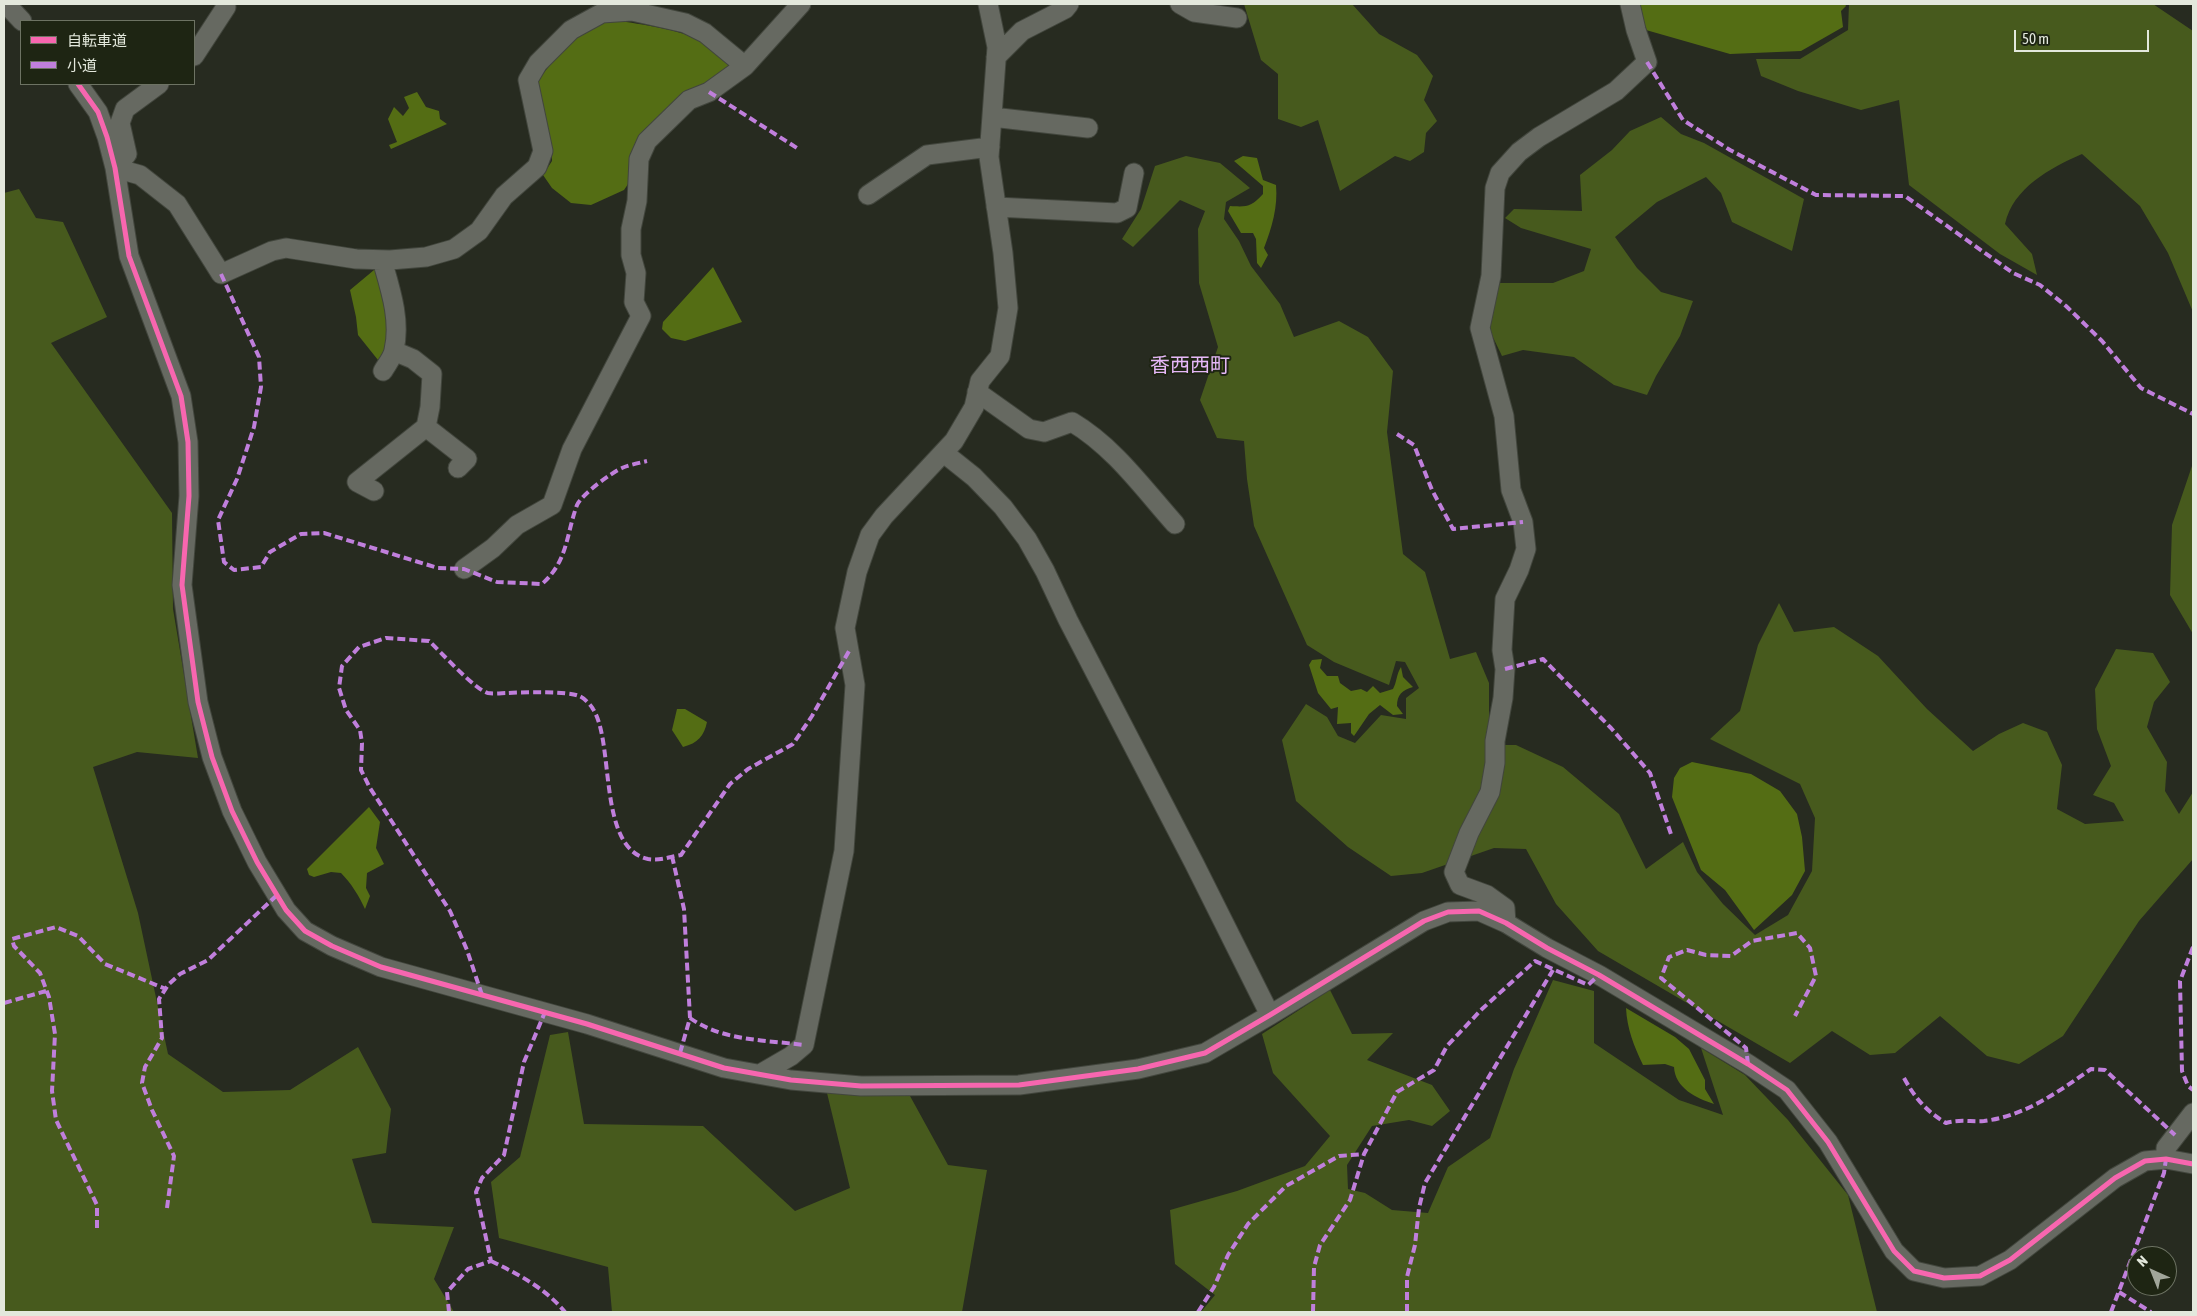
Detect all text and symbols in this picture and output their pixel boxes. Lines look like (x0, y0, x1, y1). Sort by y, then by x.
legend (20, 20, 195, 85)
scale bar (2017, 20, 2152, 52)
text: 50 m (2022, 30, 2049, 47)
text: 自転車道 (67, 32, 127, 49)
text: 小道 (67, 57, 97, 74)
district label: 香西西町 (1150, 354, 1230, 378)
north arrow (2127, 1246, 2177, 1296)
text: N (2134, 1252, 2151, 1270)

